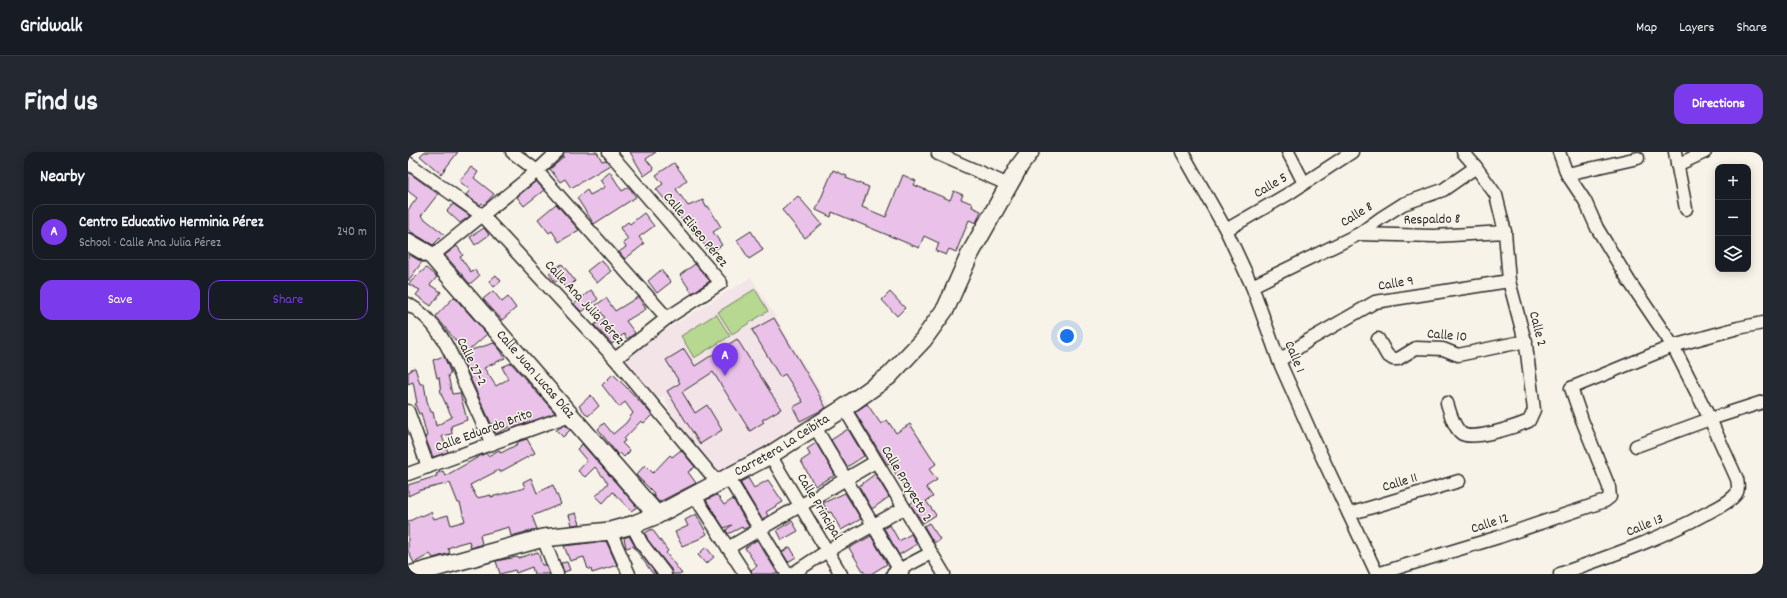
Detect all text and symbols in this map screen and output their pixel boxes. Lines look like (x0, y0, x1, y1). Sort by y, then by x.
text: Gridwalk (20, 14, 83, 41)
text: Map (1636, 18, 1657, 38)
text: Layers (1679, 18, 1714, 38)
text: Share (1736, 18, 1767, 38)
text: Find us (24, 84, 98, 124)
button: Directions (1674, 84, 1763, 124)
map controls (1715, 164, 1751, 272)
button: + (1715, 164, 1751, 200)
text: Nearby (40, 166, 84, 190)
street label: Calle 5 (1250, 168, 1292, 204)
street label: Calle Eliseo Pérez (658, 188, 733, 272)
street label: Calle 8 (1337, 197, 1378, 233)
button: − (1715, 200, 1751, 236)
street label: Respaldo 8 (1403, 209, 1461, 230)
text: Centro Educativo Herminia Pérez (79, 212, 263, 234)
text: A (50, 223, 58, 242)
text: 240 m (337, 223, 367, 242)
text: School · Calle Ana Julia Pérez (79, 234, 221, 253)
button: layers (1715, 236, 1751, 272)
street label: Calle Ana Julia Pérez (539, 256, 629, 350)
street label: Calle 9 (1377, 271, 1415, 297)
button: Save (40, 280, 200, 320)
button: Share (208, 280, 368, 320)
street label: Calle 2 (1523, 309, 1551, 349)
street label: Calle 10 (1426, 324, 1468, 348)
street label: Calle Juan Lucas Díaz (491, 326, 580, 424)
your location (1057, 326, 1077, 346)
street label: Calle 27-2 (451, 334, 491, 390)
street label: Calle 1 (1279, 338, 1309, 376)
pin: A (712, 343, 738, 376)
street label: Calle Eduardo Brito (433, 404, 535, 458)
street label: Carretera La Ceibita (731, 409, 834, 482)
street label: Calle Proyecto 2 (875, 442, 937, 526)
street label: Calle 11 (1380, 468, 1420, 498)
street label: Calle Principal (791, 470, 847, 545)
street label: Calle 12 (1469, 509, 1511, 539)
street label: Calle 13 (1623, 509, 1667, 543)

